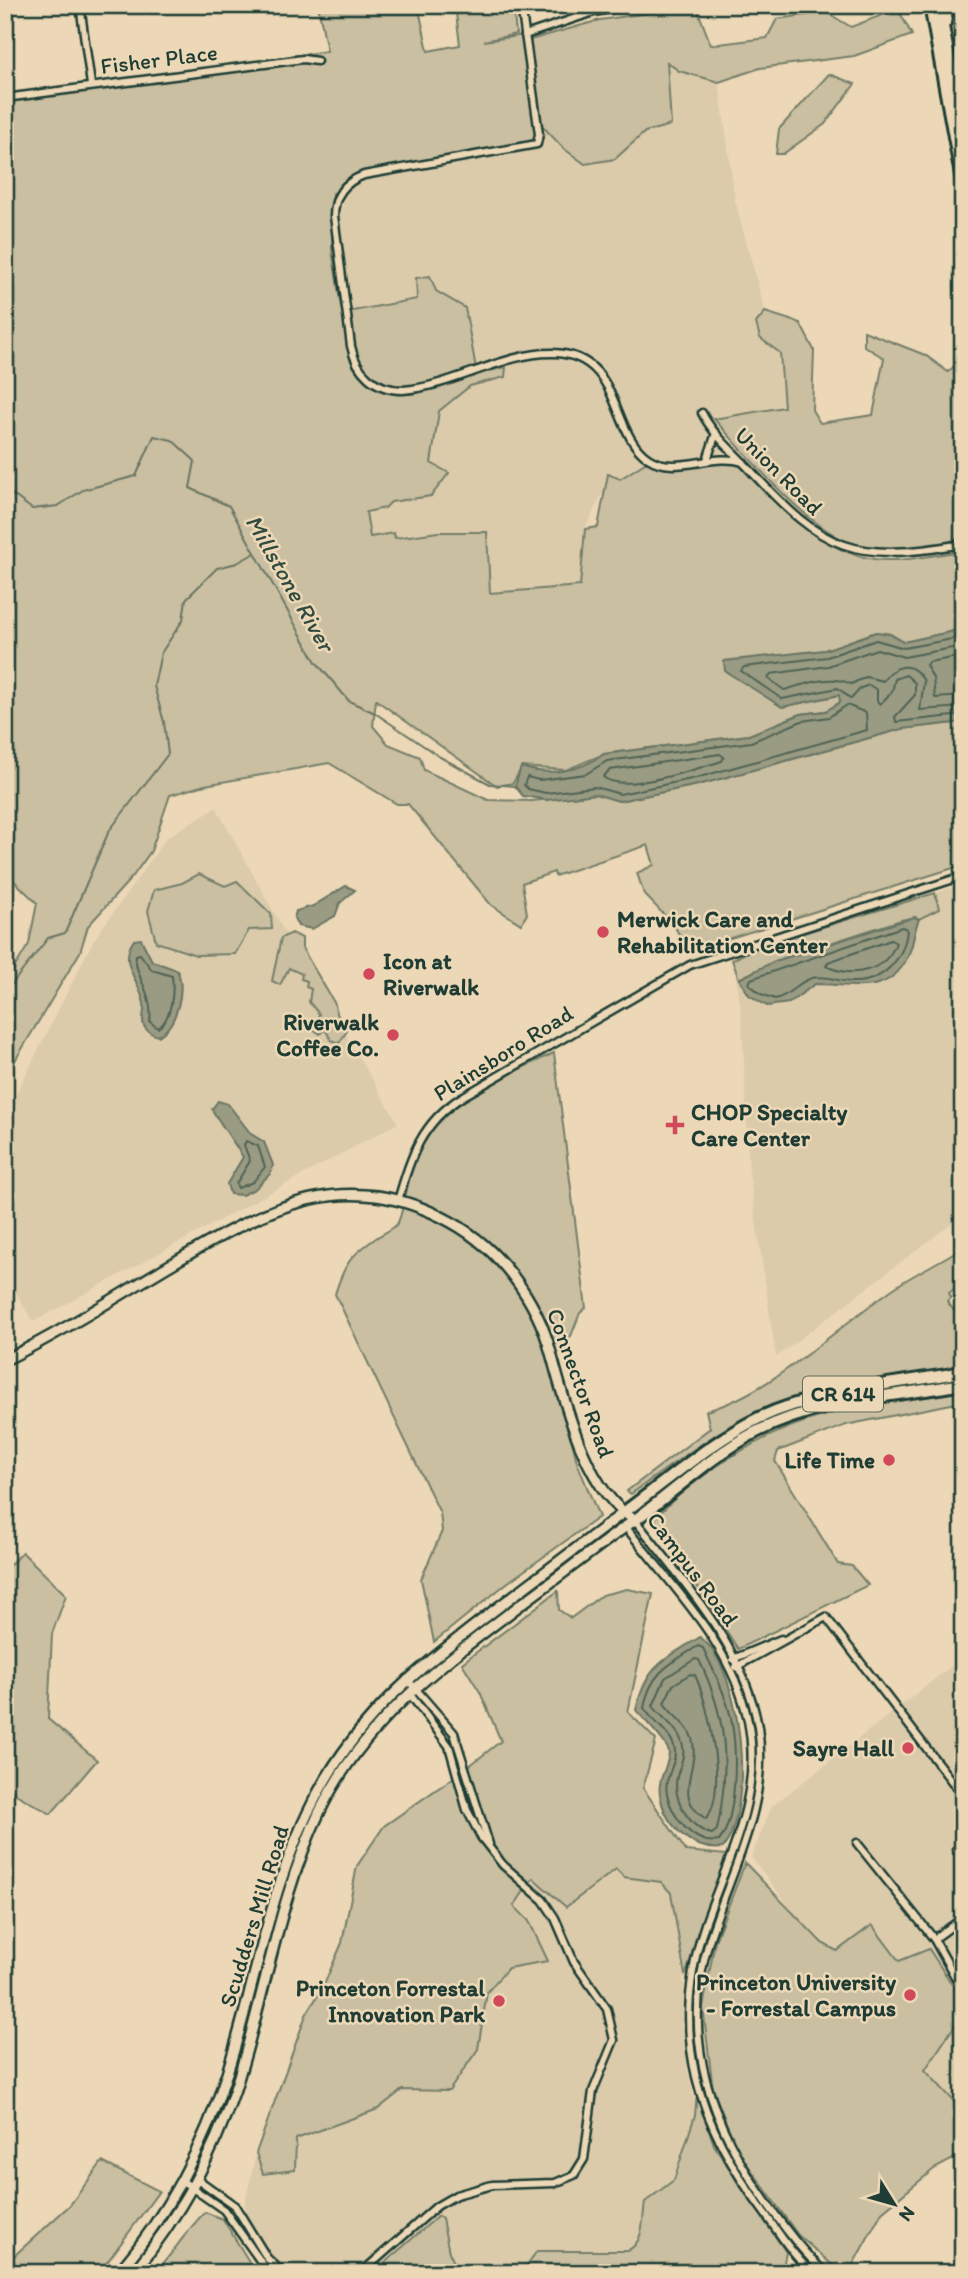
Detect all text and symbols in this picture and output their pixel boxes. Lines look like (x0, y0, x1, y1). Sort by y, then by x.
street label: Fisher Place (99, 38, 219, 80)
street label: Union Road (729, 421, 829, 521)
water label: Millstone River (240, 509, 342, 658)
place label: Merwick Care and Rehabilitation Center (617, 905, 828, 959)
marker: Merwick Care and Rehabilitation Center (595, 924, 611, 940)
place label: Icon at Riverwalk (383, 947, 479, 1001)
marker: Icon at Riverwalk (361, 966, 377, 982)
street label: Plainsboro Road (428, 999, 578, 1107)
place label: Riverwalk Coffee Co. (276, 1008, 379, 1062)
marker: Riverwalk Coffee Co. (385, 1027, 401, 1043)
place label: CHOP Specialty Care Center (691, 1098, 848, 1152)
marker: CHOP Specialty Care Center (665, 1115, 685, 1135)
street label: Connector Road (541, 1304, 621, 1462)
road number: CR 614 (803, 1376, 883, 1412)
place label: Life Time (784, 1446, 875, 1474)
marker: Life Time (881, 1452, 897, 1468)
street label: Campus Road (641, 1506, 745, 1632)
place label: Sayre Hall (793, 1734, 894, 1762)
marker: Sayre Hall (900, 1740, 916, 1756)
street label: Scudders Mill Road (213, 1822, 295, 2010)
place label: Princeton University - Forrestal Campus (696, 1968, 896, 2022)
place label: Princeton Forrestal Innovation Park (296, 1974, 486, 2028)
marker: Princeton University - Forrestal Campus (902, 1987, 918, 2003)
marker: Princeton Forrestal Innovation Park (491, 1993, 507, 2009)
north arrow (860, 2170, 930, 2240)
text: N (894, 2202, 920, 2226)

